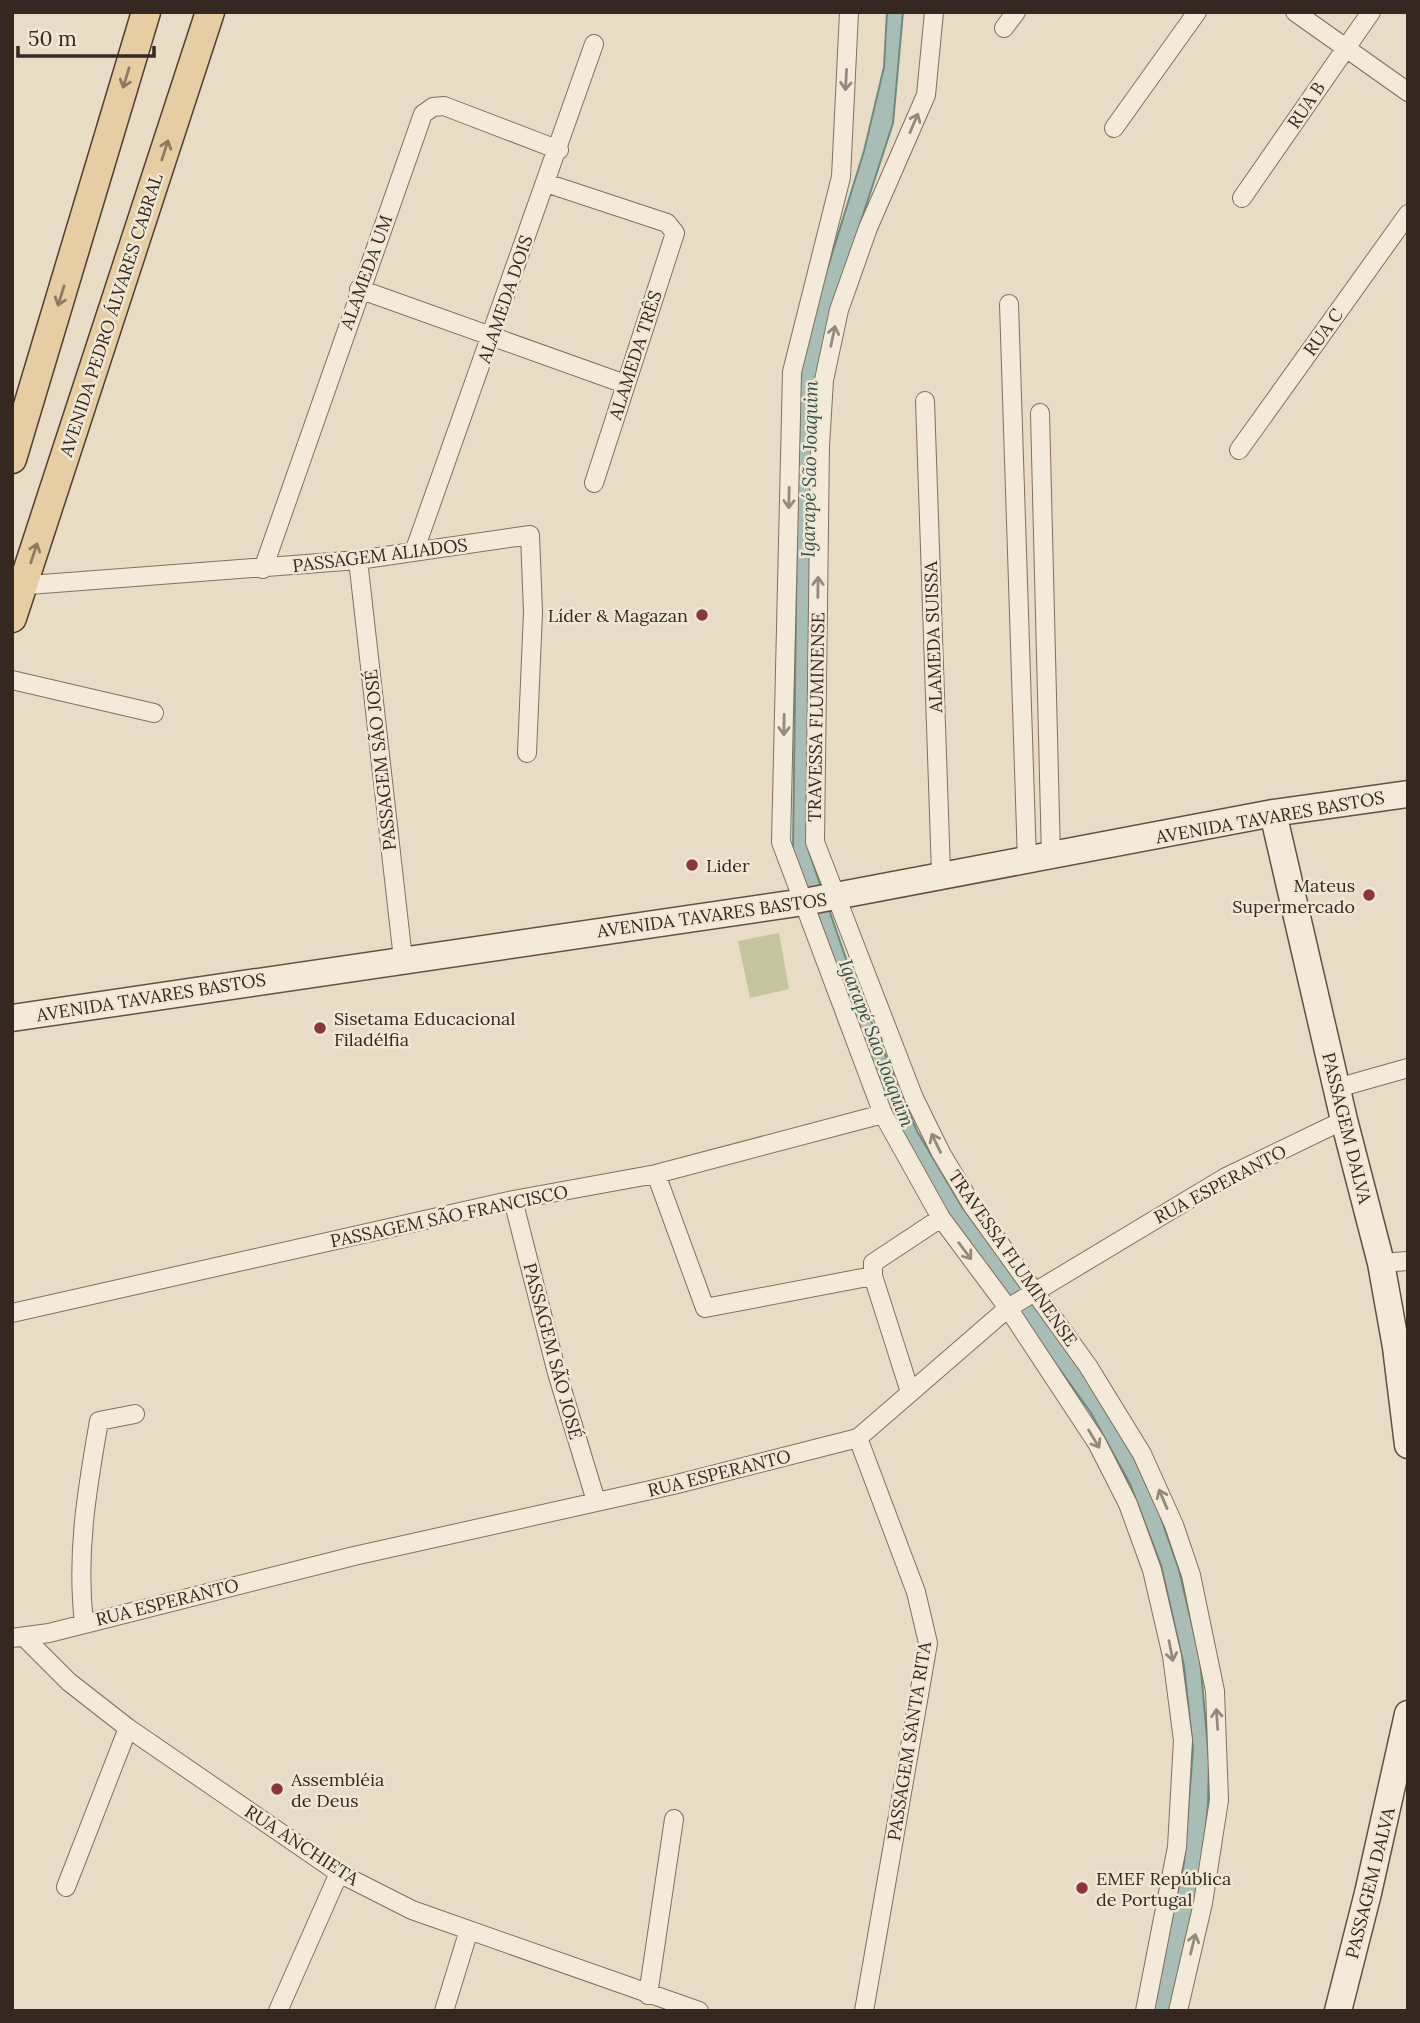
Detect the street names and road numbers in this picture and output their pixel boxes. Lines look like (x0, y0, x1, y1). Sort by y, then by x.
street label: RUA B (1282, 77, 1330, 133)
street label: AVENIDA PEDRO ÁLVARES CABRAL (54, 170, 168, 461)
street label: ALAMEDA UM (334, 212, 397, 333)
street label: ALAMEDA DOIS (472, 232, 538, 367)
street label: ALAMEDA TRÊS (603, 288, 667, 423)
street label: RUA C (1298, 304, 1348, 360)
street label: PASSAGEM ALIADOS (291, 533, 469, 577)
street label: ALAMEDA SUISSA (919, 560, 947, 714)
street label: TRAVESSA FLUMINENSE (803, 612, 829, 822)
street label: PASSAGEM SÃO JOSÉ (359, 668, 401, 852)
street label: AVENIDA TAVARES BASTOS (1153, 786, 1386, 849)
street label: AVENIDA TAVARES BASTOS (595, 887, 828, 943)
street label: AVENIDA TAVARES BASTOS (34, 968, 267, 1027)
street label: PASSAGEM DALVA (1317, 1050, 1377, 1207)
street label: RUA ESPERANTO (1150, 1139, 1290, 1229)
street label: TRAVESSA FLUMINENSE (943, 1165, 1083, 1351)
street label: PASSAGEM SÃO FRANCISCO (328, 1180, 570, 1252)
street label: PASSAGEM SÃO JOSÉ (518, 1260, 588, 1442)
street label: RUA ESPERANTO (645, 1444, 793, 1502)
street label: RUA ESPERANTO (93, 1573, 241, 1631)
street label: PASSAGEM SANTA RITA (882, 1639, 936, 1842)
street label: RUA ANCHIETA (241, 1800, 364, 1891)
street label: PASSAGEM DALVA (1340, 1804, 1400, 1961)

